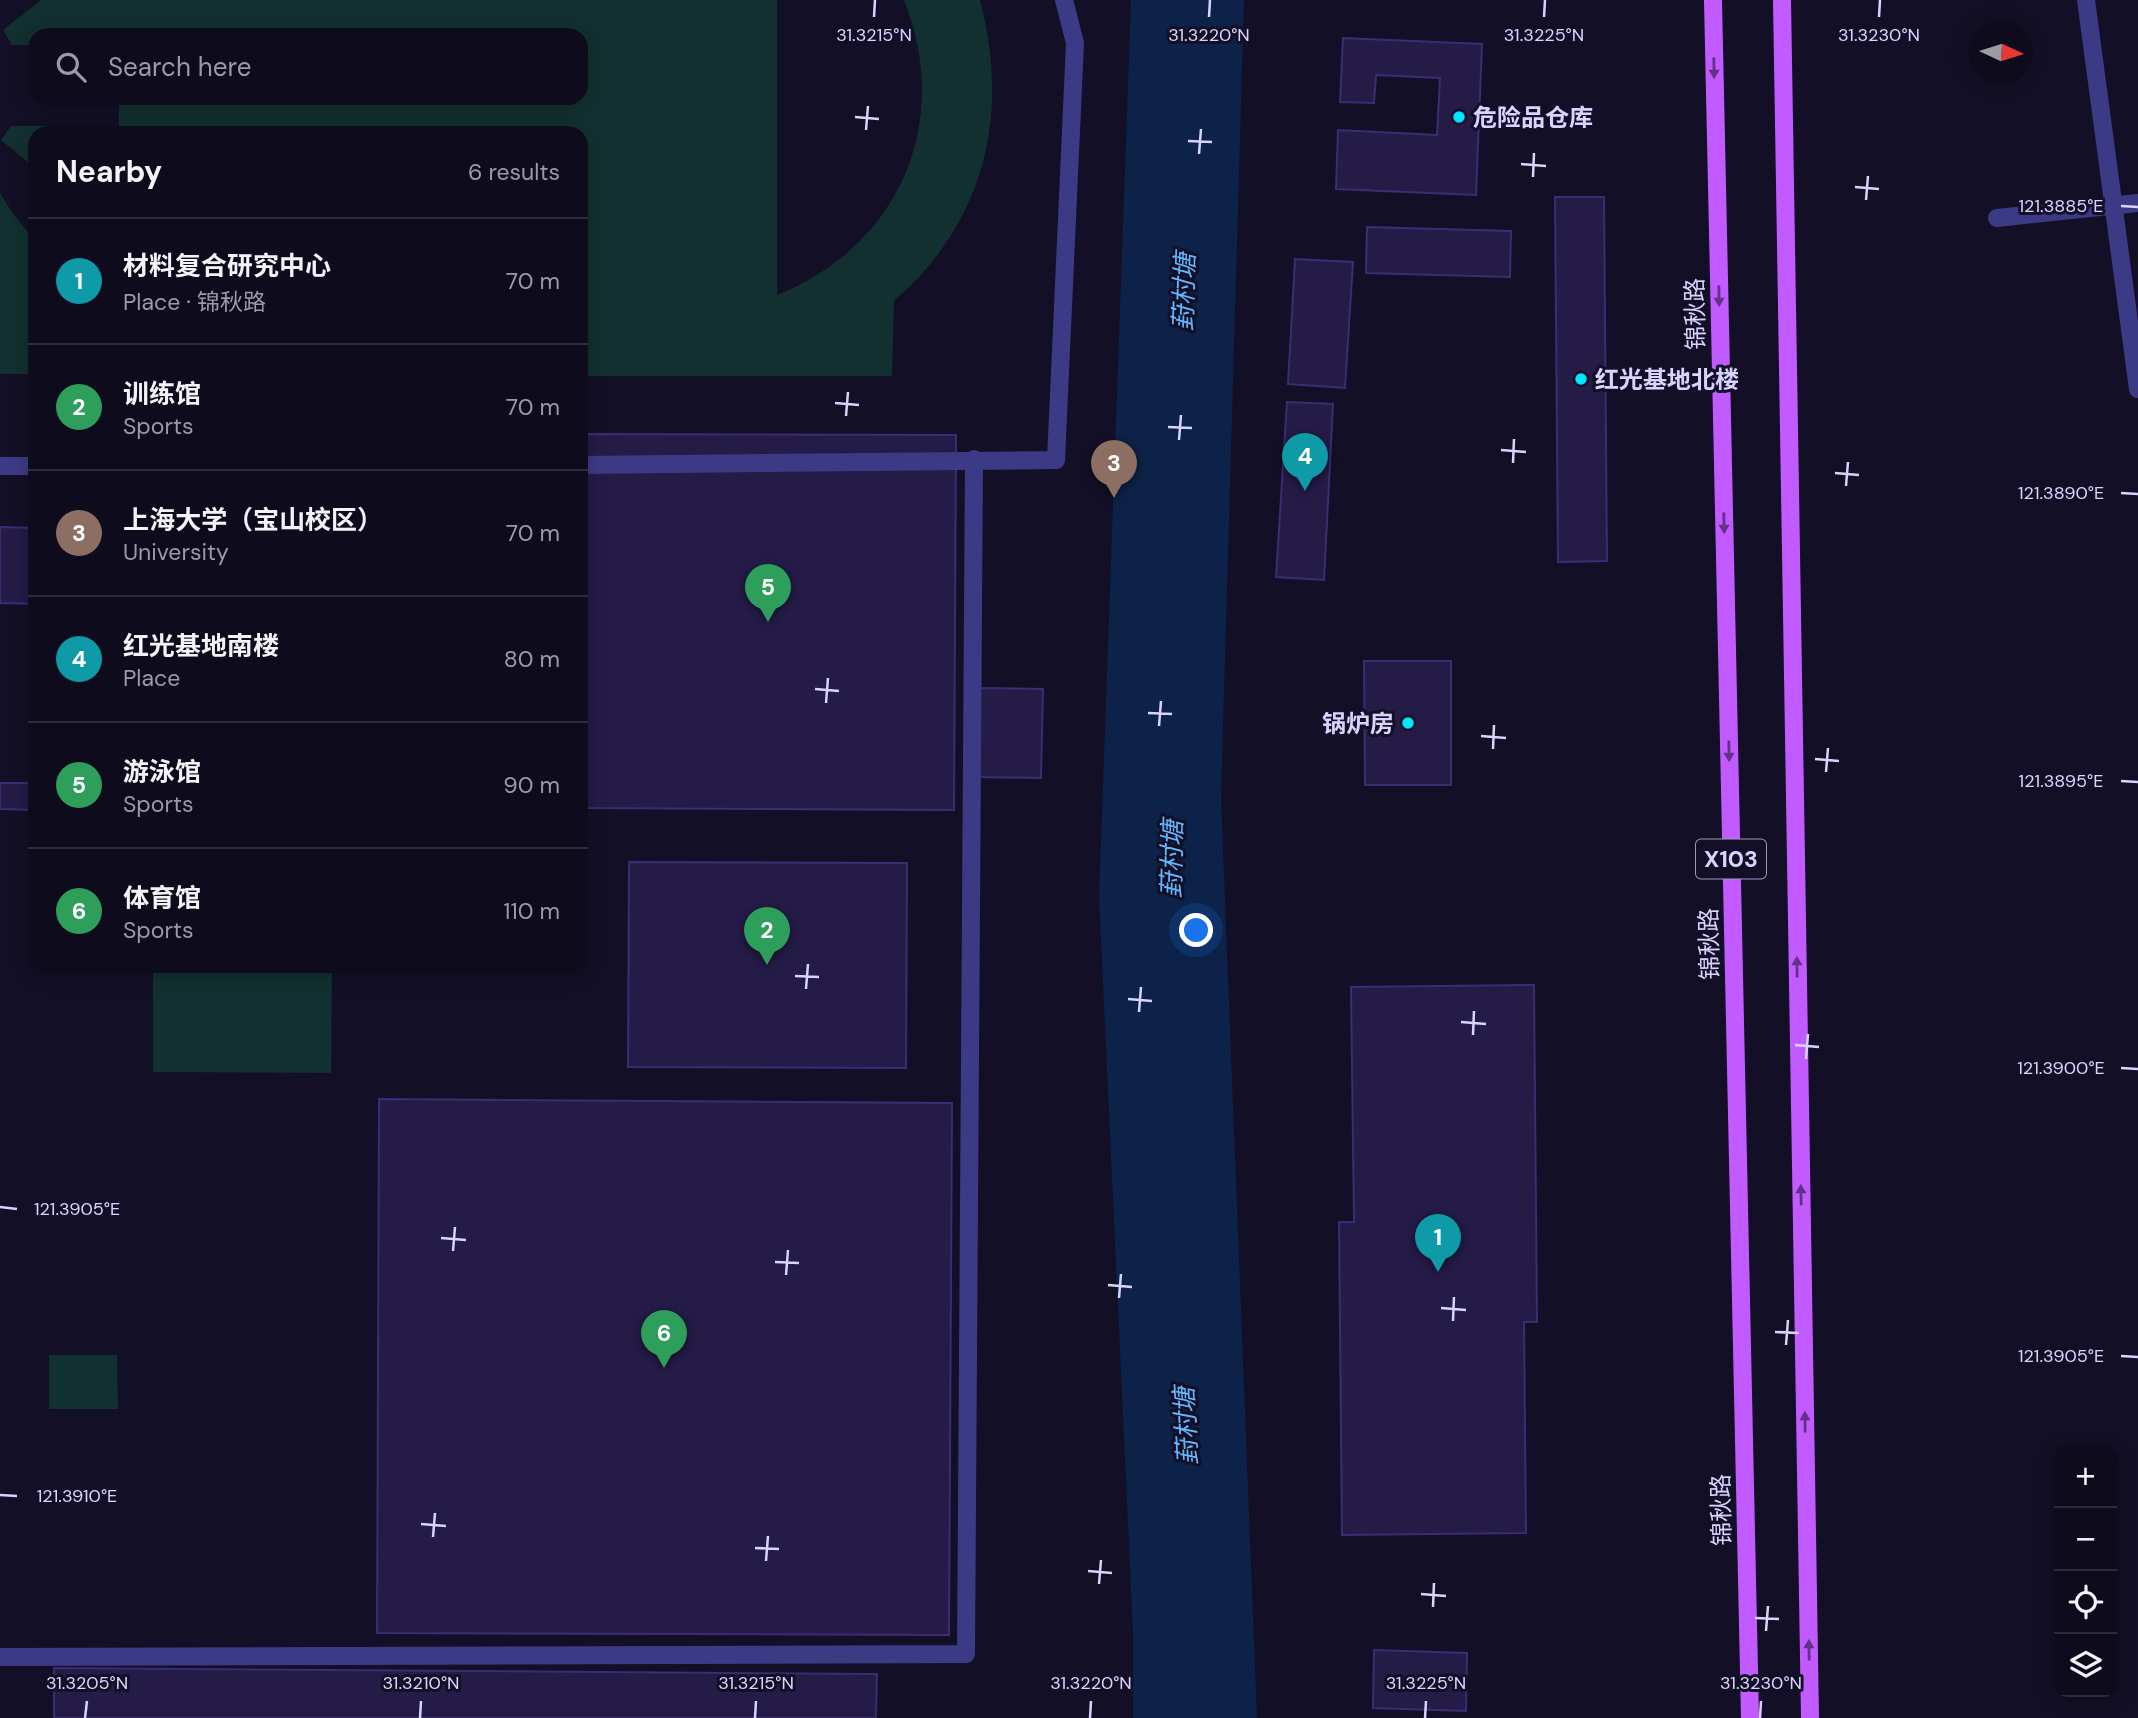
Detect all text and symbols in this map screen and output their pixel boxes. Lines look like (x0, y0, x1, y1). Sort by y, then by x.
north arrow (1970, 21, 2033, 84)
text: 31.3215°N (836, 23, 912, 47)
text: 31.3220°N (1168, 23, 1250, 47)
text: 31.3225°N (1504, 23, 1584, 47)
text: 31.3230°N (1838, 23, 1920, 47)
search box (28, 28, 588, 105)
icon: search (52, 48, 90, 86)
text: Search here (108, 50, 251, 84)
one-way arrow (1708, 57, 1720, 79)
place label: 危险品仓库 (1473, 102, 1593, 133)
marker: 危险品仓库 (1451, 109, 1467, 125)
text: Nearby (56, 152, 162, 191)
text: 6 results (468, 157, 560, 187)
text: 121.3885°E (2018, 194, 2104, 218)
water label: 葑村塘 (1166, 248, 1202, 332)
text: 材料复合研究中心 (123, 249, 331, 283)
text: 1 (75, 266, 83, 296)
text: 70 m (506, 266, 560, 296)
street label: 锦秋路 (1679, 278, 1711, 350)
one-way arrow (1713, 285, 1725, 307)
text: Place · 锦秋路 (123, 287, 266, 317)
place label: 红光基地北楼 (1595, 364, 1739, 395)
marker: 红光基地北楼 (1573, 371, 1589, 387)
text: 训练馆 (123, 377, 201, 411)
text: 2 (72, 392, 86, 422)
text: 70 m (506, 392, 560, 422)
text: Sports (123, 411, 193, 441)
pin: 4 (1282, 433, 1328, 491)
pin: 3 (1091, 440, 1137, 498)
text: 121.3890°E (2018, 481, 2104, 505)
text: 上海大学（宝山校区） (123, 503, 383, 537)
one-way arrow (1718, 512, 1730, 534)
text: 3 (72, 518, 86, 548)
text: 70 m (506, 518, 560, 548)
text: University (123, 537, 229, 567)
pin: 5 (745, 564, 791, 622)
text: 红光基地南楼 (123, 629, 279, 663)
text: 4 (72, 644, 86, 674)
text: 80 m (504, 644, 560, 674)
text: Place (123, 663, 180, 693)
place label: 锅炉房 (1322, 708, 1394, 739)
marker: 锅炉房 (1400, 715, 1416, 731)
one-way arrow (1723, 740, 1735, 762)
text: 游泳馆 (123, 755, 201, 789)
text: 121.3895°E (2019, 769, 2103, 793)
text: 5 (72, 770, 86, 800)
text: 90 m (503, 770, 560, 800)
text: Sports (123, 789, 193, 819)
water label: 葑村塘 (1154, 816, 1190, 898)
road number: X103 (1696, 839, 1766, 878)
text: 体育馆 (123, 881, 201, 915)
text: 6 (72, 896, 86, 926)
text: 110 m (503, 896, 560, 926)
pin: 2 (744, 907, 790, 965)
street label: 锦秋路 (1693, 908, 1725, 980)
your location (1179, 913, 1213, 947)
text: Sports (123, 915, 193, 945)
one-way arrow (1792, 956, 1803, 978)
text: 121.3900°E (2017, 1056, 2105, 1080)
one-way arrow (1795, 1184, 1807, 1206)
text: 121.3905°E (34, 1197, 120, 1221)
pin: 1 (1415, 1214, 1461, 1272)
pin: 6 (641, 1310, 687, 1368)
text: 121.3905°E (2018, 1344, 2104, 1368)
water label: 葑村塘 (1167, 1382, 1205, 1466)
one-way arrow (1799, 1411, 1811, 1433)
map controls (2054, 1445, 2117, 1697)
button: + (2054, 1445, 2117, 1508)
street label: 锦秋路 (1705, 1474, 1737, 1546)
text: 121.3910°E (37, 1484, 117, 1508)
button: − (2054, 1508, 2117, 1571)
button: locate (2054, 1571, 2117, 1634)
button: layers (2054, 1634, 2117, 1697)
one-way arrow (1803, 1639, 1814, 1661)
text: 31.3205°N (46, 1671, 128, 1695)
text: 31.3210°N (382, 1671, 460, 1695)
text: 31.3215°N (718, 1671, 794, 1695)
text: 31.3220°N (1050, 1671, 1132, 1695)
text: 31.3225°N (1386, 1671, 1466, 1695)
text: 31.3230°N (1720, 1671, 1802, 1695)

